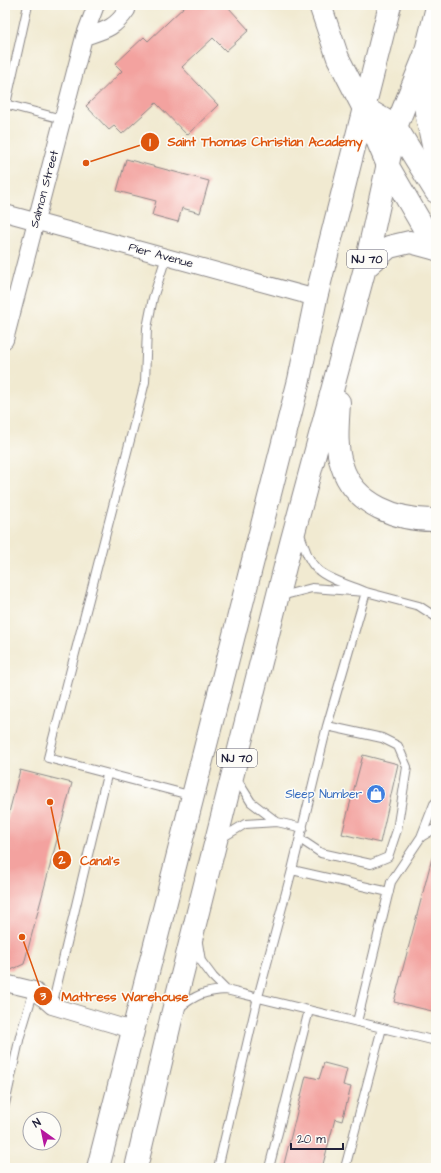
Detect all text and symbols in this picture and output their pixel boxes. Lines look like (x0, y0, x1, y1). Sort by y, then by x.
callout: Saint Thomas Christian Academy (140, 129, 371, 154)
text: Saint Thomas Christian Academy (166, 133, 363, 152)
text: 1 (149, 134, 151, 151)
street label: Salmon Street (26, 148, 63, 230)
street label: Pier Avenue (127, 239, 196, 272)
road number: NJ 70 (347, 250, 387, 268)
road number: NJ 70 (217, 749, 257, 767)
shop icon: Sleep Number (365, 783, 387, 805)
place label: Sleep Number (285, 786, 362, 803)
callout: Canal's (52, 848, 127, 873)
text: 2 (58, 852, 66, 869)
text: Canal's (80, 852, 120, 870)
callout: Mattress Warehouse (33, 984, 196, 1009)
text: 3 (39, 988, 47, 1005)
text: Mattress Warehouse (61, 988, 189, 1006)
north arrow (22, 1111, 62, 1151)
text: N (30, 1115, 44, 1131)
scale bar (291, 1125, 343, 1151)
text: 20 m (297, 1131, 326, 1148)

